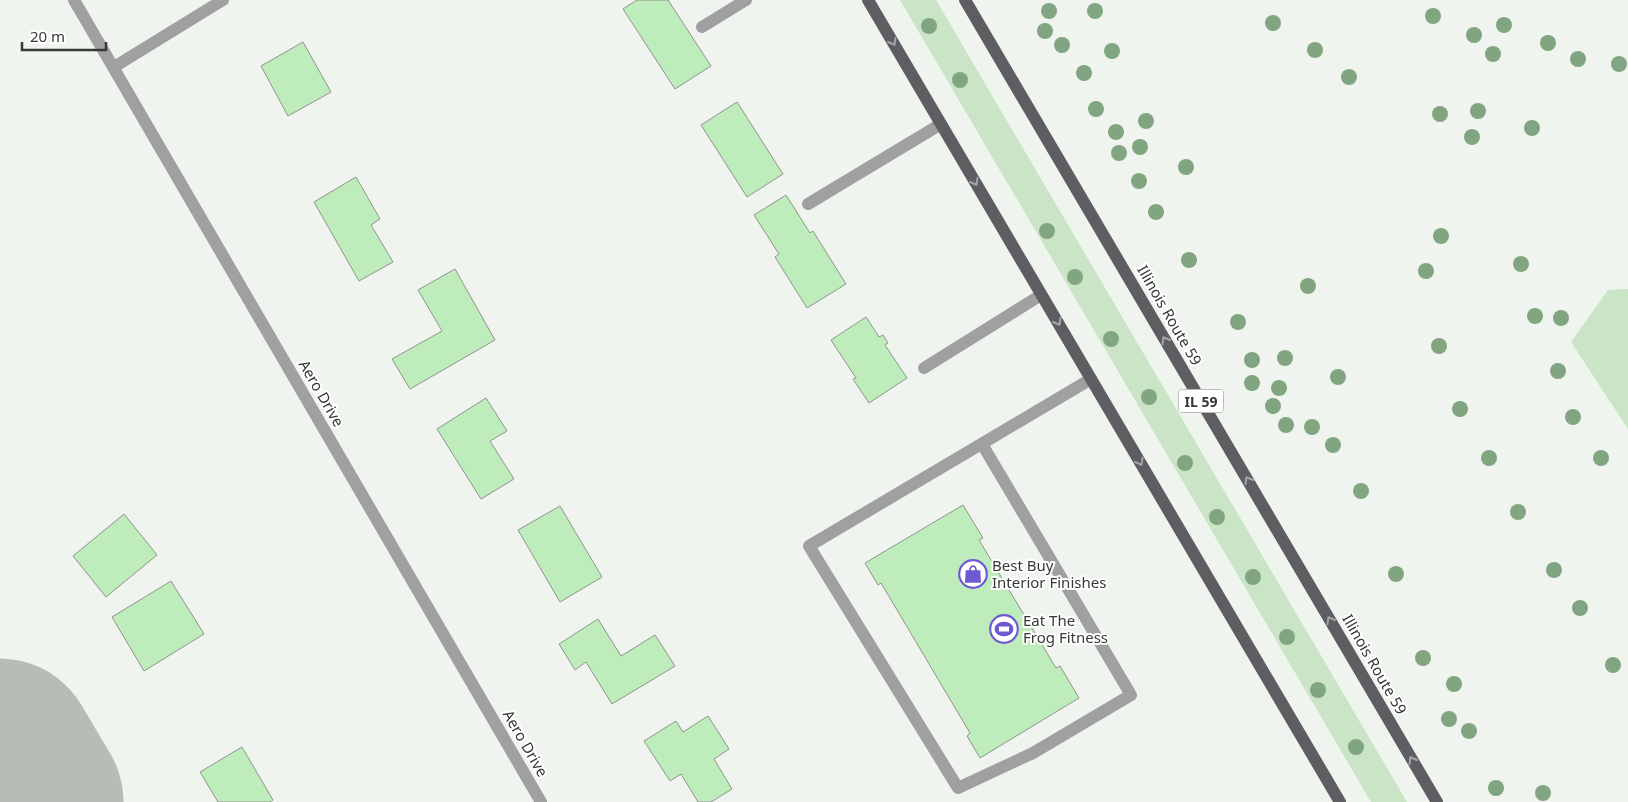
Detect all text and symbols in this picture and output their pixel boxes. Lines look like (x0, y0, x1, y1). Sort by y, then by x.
scale bar (22, 20, 106, 52)
text: 20 m (30, 26, 65, 46)
one-way arrow (886, 37, 896, 46)
one-way arrow (969, 177, 979, 186)
street label: Illinois Route 59 (1133, 261, 1207, 369)
one-way arrow (1051, 317, 1061, 326)
one-way arrow (1162, 336, 1172, 345)
street label: Aero Drive (295, 356, 349, 430)
road number: IL 59 (1178, 390, 1224, 412)
one-way arrow (1133, 457, 1143, 466)
one-way arrow (1244, 476, 1254, 485)
place label: Best Buy Interior Finishes (992, 555, 1106, 592)
shop icon: Best Buy Interior Finishes (958, 559, 988, 589)
place label: Eat The Frog Fitness (1023, 610, 1108, 647)
street label: Illinois Route 59 (1338, 610, 1412, 718)
sports icon: Eat The Frog Fitness (989, 614, 1019, 644)
one-way arrow (1326, 616, 1336, 625)
street label: Aero Drive (499, 706, 553, 780)
one-way arrow (1409, 756, 1419, 765)

